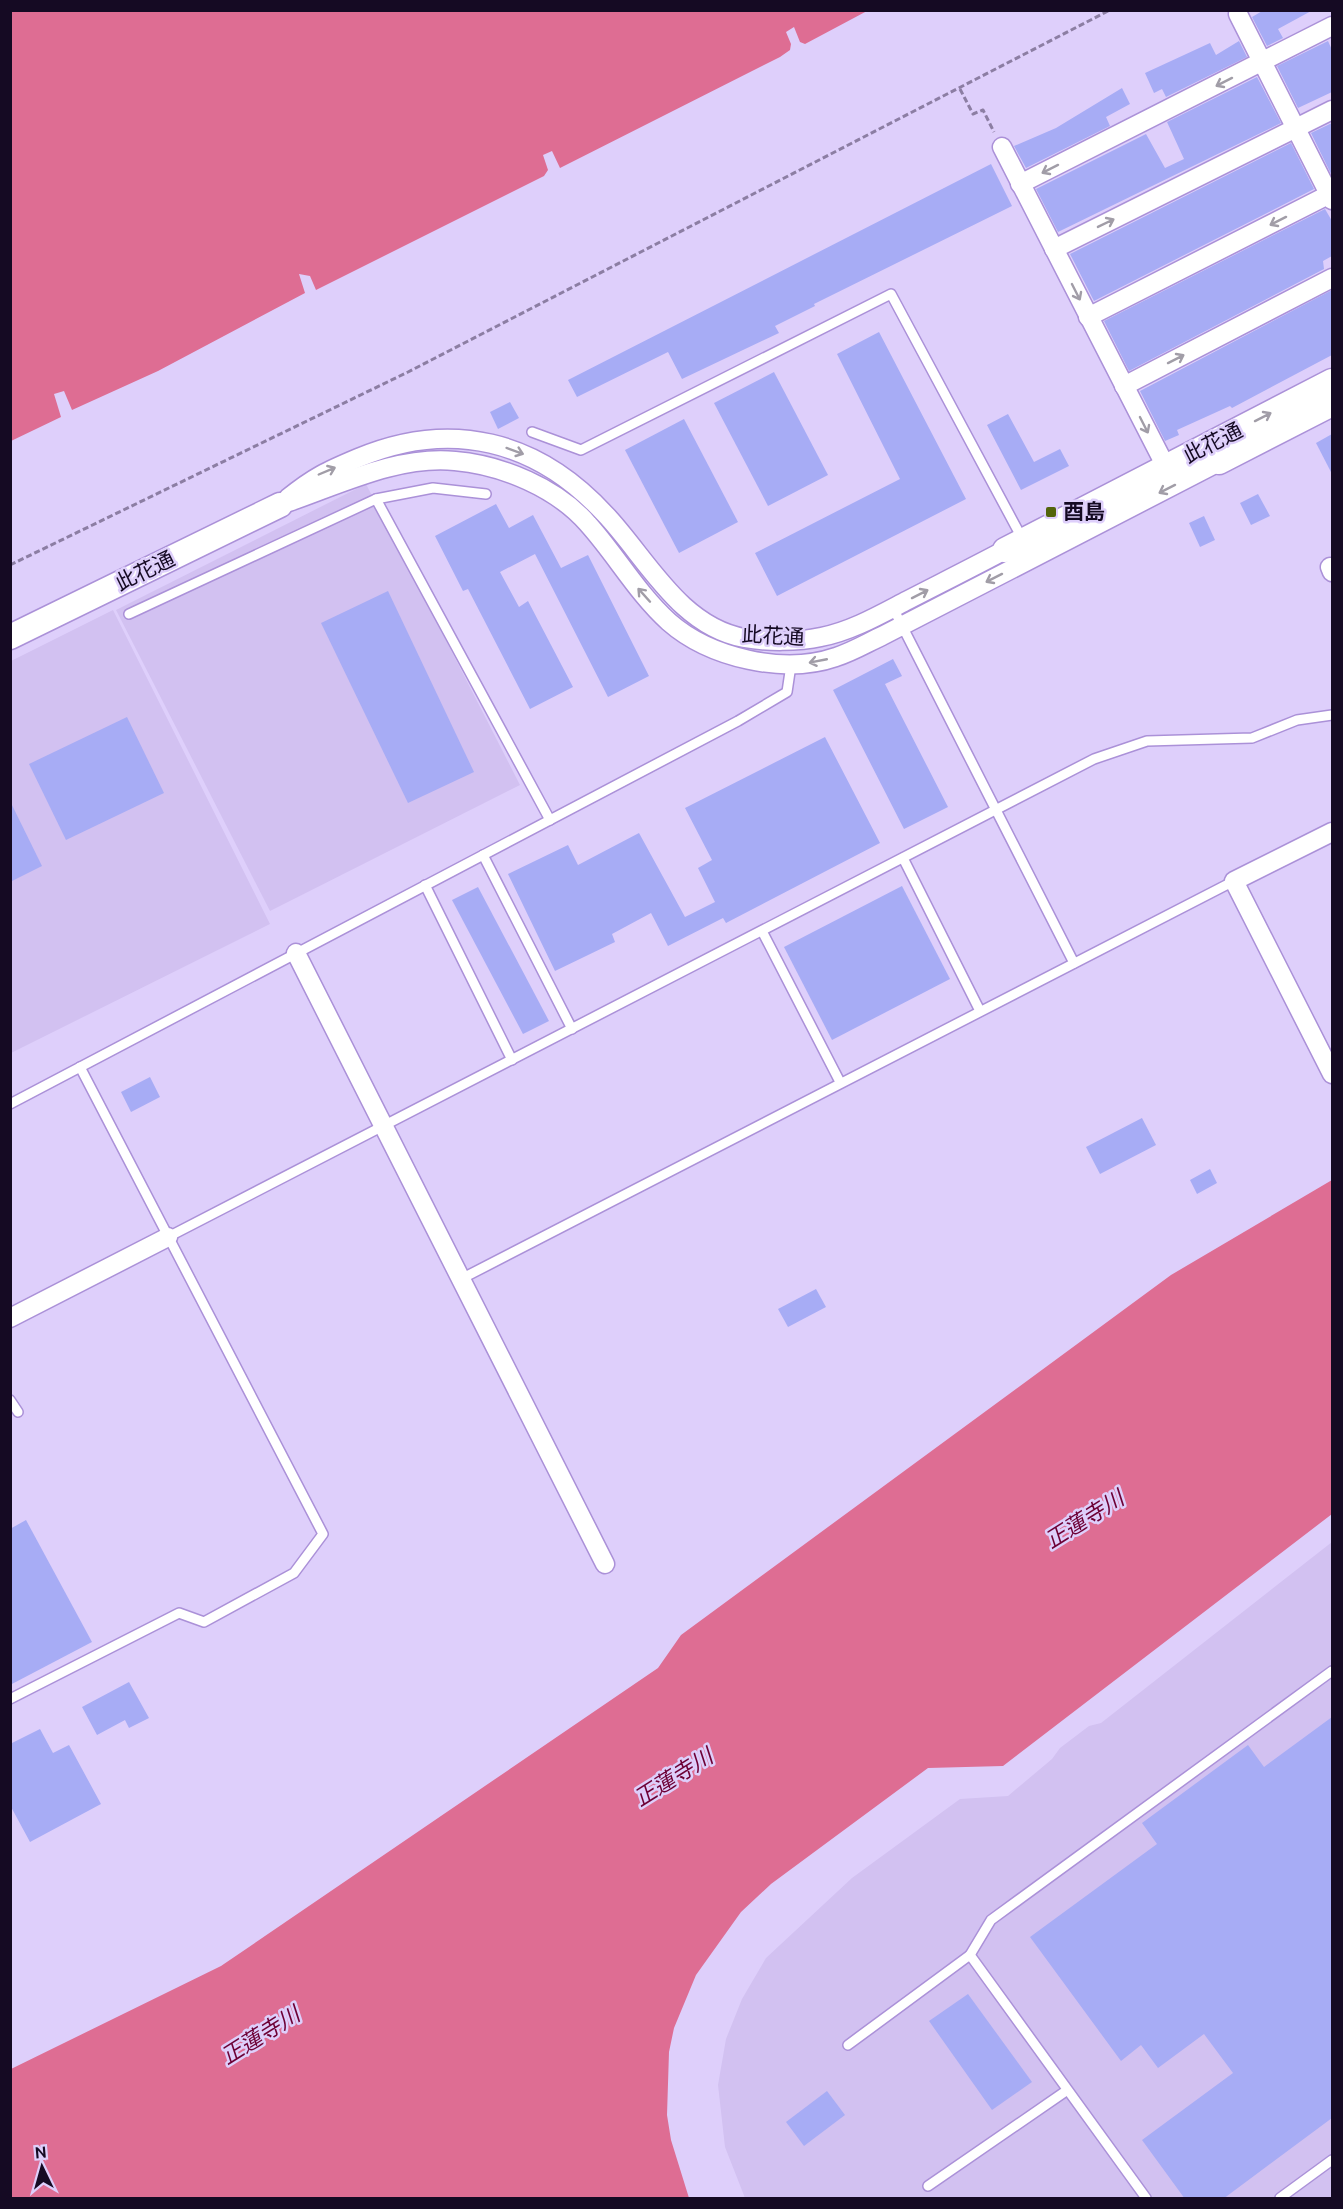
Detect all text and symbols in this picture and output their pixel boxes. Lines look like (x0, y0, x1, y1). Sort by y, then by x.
one-way arrow (1216, 77, 1234, 88)
one-way arrow (1042, 163, 1059, 175)
one-way arrow (1269, 215, 1287, 227)
one-way arrow (1097, 217, 1115, 229)
one-way arrow (1070, 283, 1082, 301)
one-way arrow (1167, 353, 1184, 365)
one-way arrow (1253, 411, 1271, 423)
one-way arrow (1138, 416, 1150, 433)
street label: 此花通 (1179, 417, 1246, 467)
one-way arrow (505, 446, 524, 457)
one-way arrow (317, 465, 336, 476)
one-way arrow (1159, 483, 1176, 495)
place label: 酉島 (1063, 499, 1105, 523)
marker: 酉島 (1044, 505, 1058, 519)
street label: 此花通 (111, 546, 178, 595)
one-way arrow (985, 573, 1003, 585)
one-way arrow (637, 588, 651, 603)
one-way arrow (910, 588, 928, 599)
street label: 此花通 (741, 621, 805, 649)
one-way arrow (808, 656, 828, 667)
water label: 正蓮寺川 (1040, 1484, 1129, 1552)
water label: 正蓮寺川 (629, 1742, 718, 1810)
water label: 正蓮寺川 (216, 2000, 305, 2068)
north arrow (12, 2137, 72, 2197)
text: N (34, 2143, 47, 2162)

